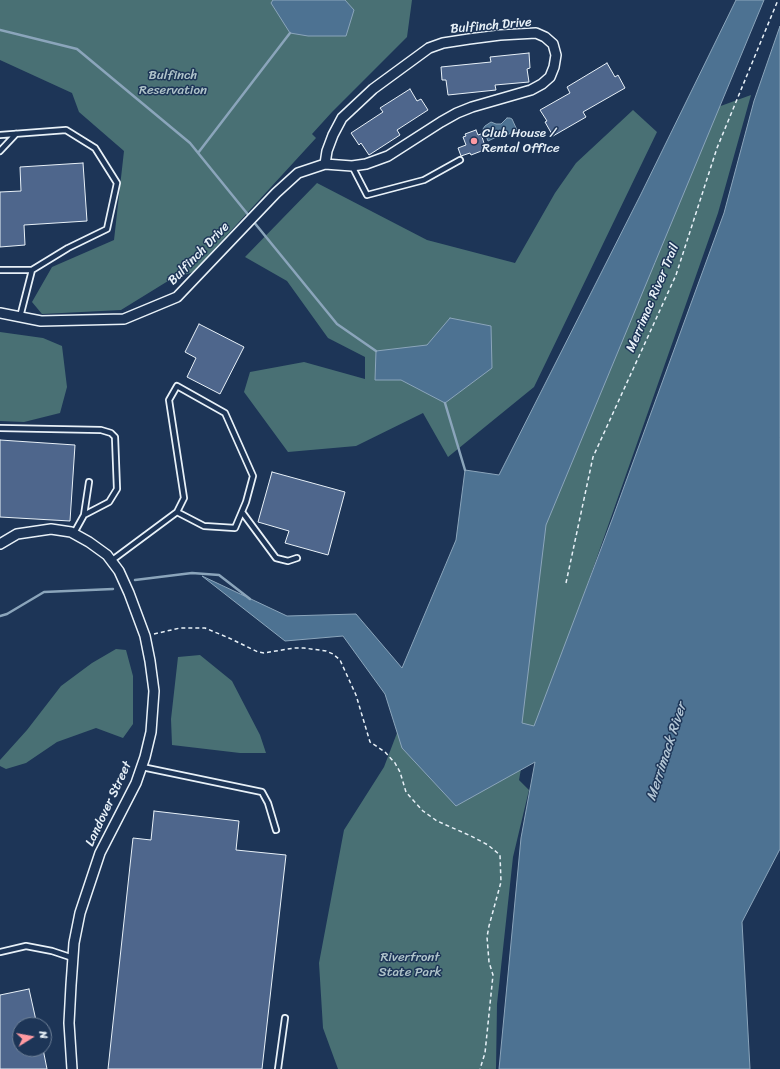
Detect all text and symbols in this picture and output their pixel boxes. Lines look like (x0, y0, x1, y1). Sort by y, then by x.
street label: Bulfinch Drive (450, 15, 532, 37)
park label: Bulfinch Reservation (139, 68, 207, 99)
place label: Club House / Rental Office (482, 126, 560, 157)
marker: Club House / Rental Office (469, 136, 479, 146)
street label: Bulfinch Drive (165, 219, 233, 289)
street label: Merrimac River Trail (623, 242, 683, 354)
water label: Merrimack River (643, 701, 691, 803)
street label: Landover Street (83, 759, 135, 849)
park label: Riverfront State Park (379, 950, 441, 981)
north arrow (12, 1017, 52, 1057)
text: N (33, 1029, 53, 1040)

